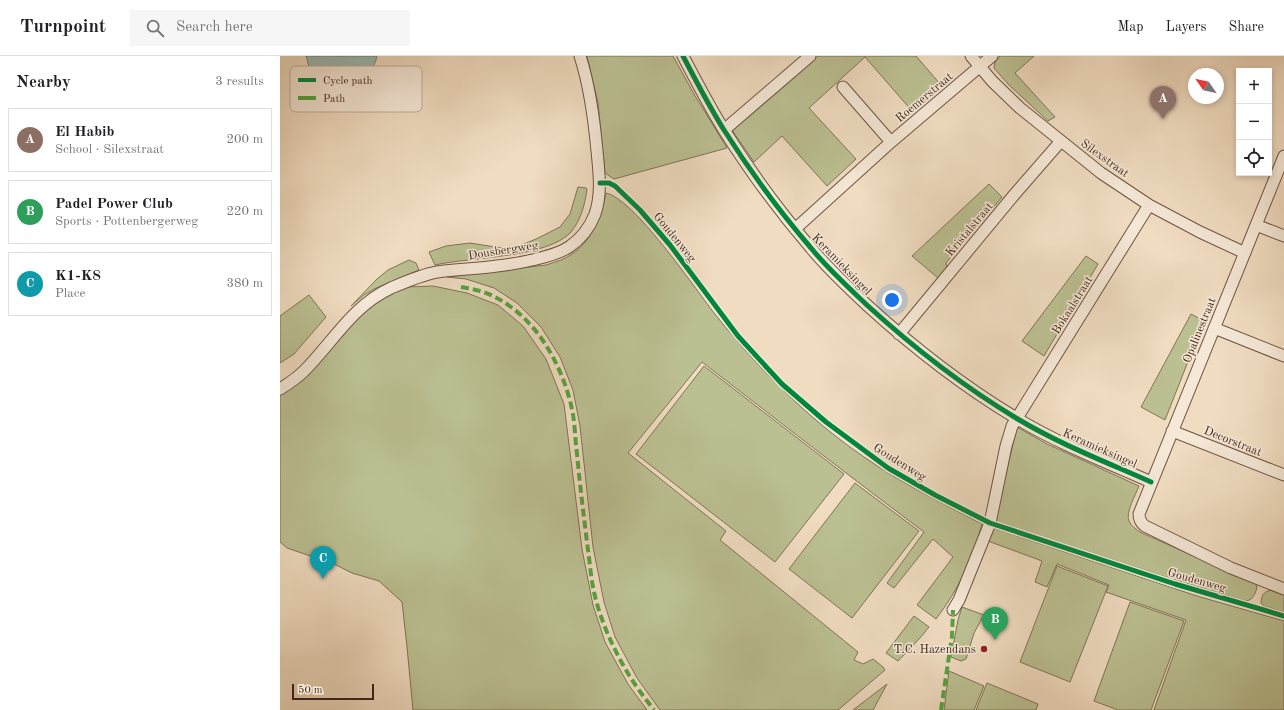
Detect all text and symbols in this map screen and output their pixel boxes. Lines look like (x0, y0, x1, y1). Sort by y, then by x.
search box (130, 10, 410, 46)
icon: search (144, 17, 166, 39)
text: Turnpoint (20, 18, 106, 37)
text: Search here (176, 20, 253, 35)
text: Map (1118, 20, 1144, 34)
text: Layers (1166, 20, 1207, 34)
text: Share (1229, 20, 1264, 34)
legend (290, 66, 422, 112)
north arrow (1188, 68, 1224, 104)
map controls (1236, 68, 1272, 176)
button: + (1236, 68, 1272, 104)
street label: Roemerstraat (894, 71, 955, 125)
text: Nearby (16, 74, 71, 91)
text: 3 results (215, 75, 264, 88)
text: Cycle path (323, 76, 373, 87)
pin: A (1150, 86, 1176, 119)
text: Path (323, 94, 345, 105)
button: − (1236, 104, 1272, 140)
text: El Habib (55, 125, 114, 140)
text: A (25, 133, 35, 146)
text: 200 m (226, 133, 263, 146)
street label: Silexstraat (1078, 137, 1131, 180)
button: locate (1236, 140, 1272, 176)
text: School · Silexstraat (55, 143, 164, 156)
text: Padel Power Club (55, 197, 173, 212)
street label: Kristalstraat (944, 200, 996, 259)
text: B (25, 205, 35, 218)
text: 220 m (226, 205, 263, 218)
street label: Goudenweg (651, 211, 698, 265)
text: Sports · Pottenbergerweg (55, 215, 198, 228)
street label: Keramieksingel (809, 232, 873, 298)
street label: Dousbergweg (467, 239, 540, 262)
text: K1-K8 (55, 269, 101, 284)
street label: Bokaalstraat (1050, 274, 1095, 337)
text: C (26, 277, 34, 290)
text: 380 m (226, 277, 263, 290)
text: Place (55, 287, 85, 300)
your location (882, 290, 902, 310)
street label: Opalinestraat (1181, 296, 1218, 365)
street label: Decorstraat (1202, 425, 1263, 459)
street label: Keramieksingel (1061, 427, 1139, 471)
street label: Goudenweg (871, 442, 929, 484)
pin: C (310, 546, 336, 579)
street label: Goudenweg (1166, 567, 1228, 595)
pin: B (982, 607, 1008, 640)
place label: T.C. Hazendans (894, 644, 976, 656)
marker: T.C. Hazendans (979, 644, 989, 654)
scale bar (292, 682, 374, 701)
text: 50 m (298, 685, 323, 696)

